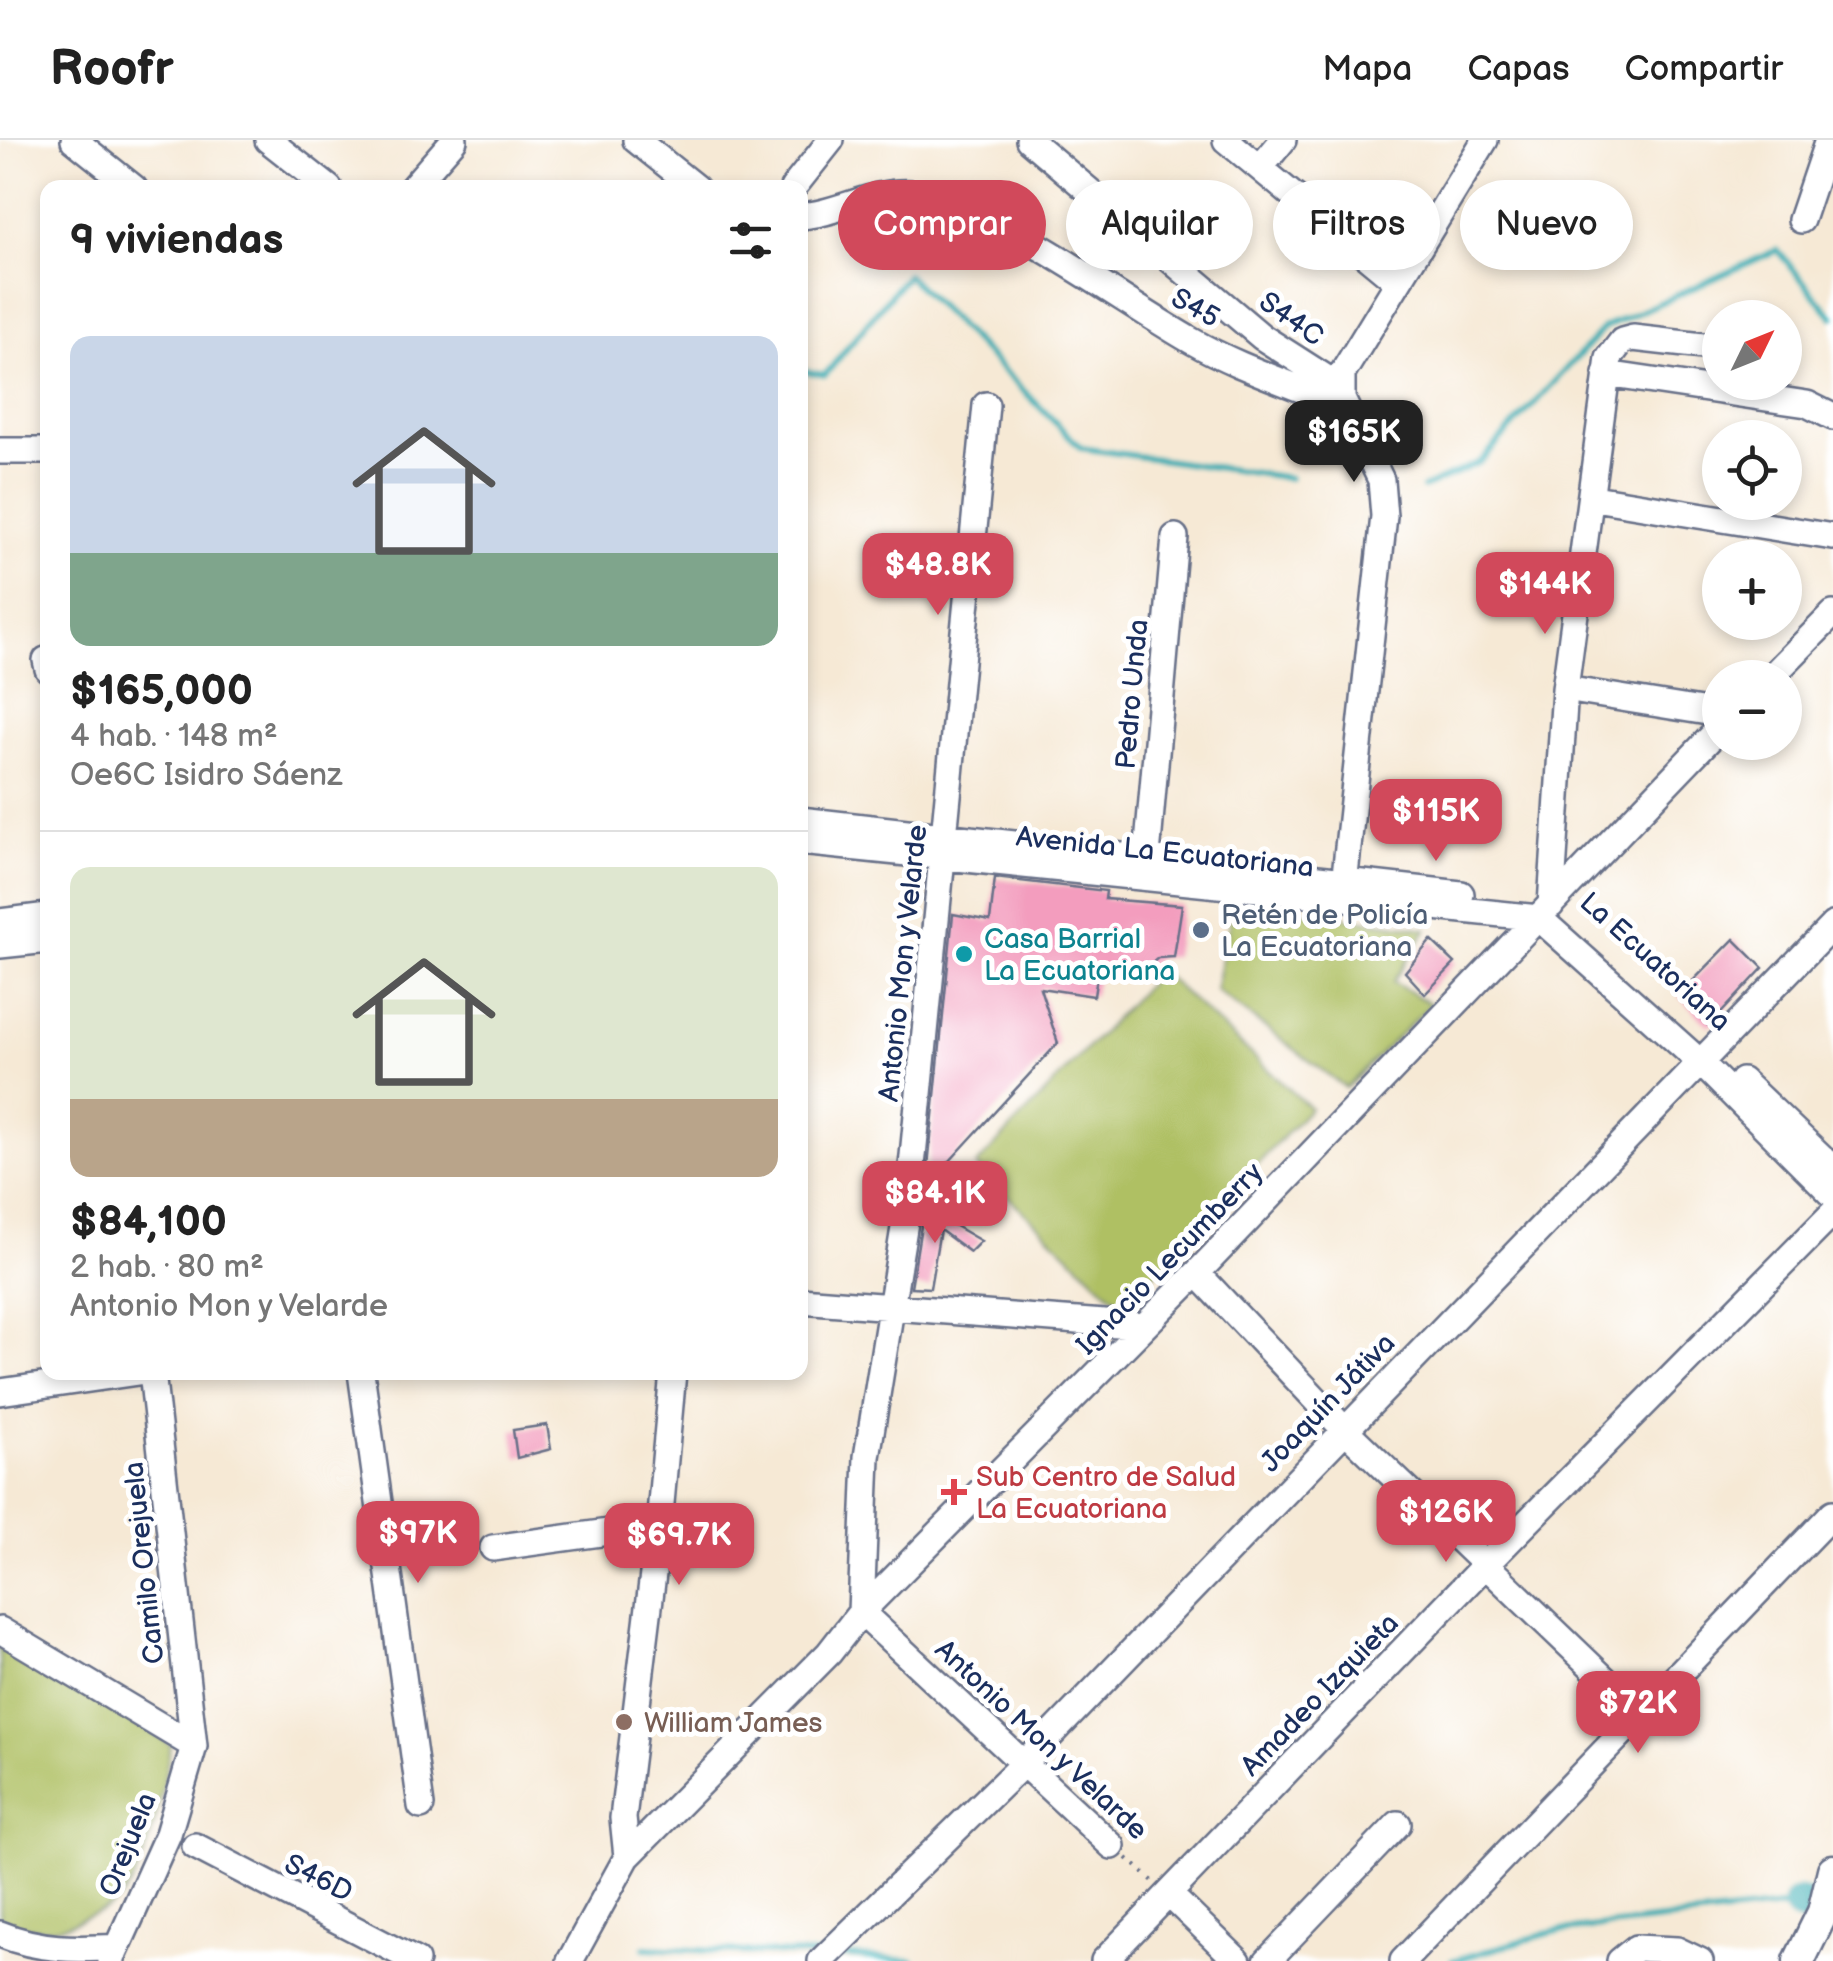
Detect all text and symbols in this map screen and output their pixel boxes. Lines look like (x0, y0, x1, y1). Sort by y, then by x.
text: Roofr (50, 41, 174, 98)
text: Mapa (1322, 48, 1412, 91)
text: Capas (1467, 48, 1570, 91)
text: Compartir (1625, 48, 1783, 91)
chip: Comprar (838, 180, 1046, 270)
chip: Alquilar (1066, 180, 1253, 270)
chip: Filtros (1273, 180, 1440, 270)
chip: Nuevo (1460, 180, 1633, 270)
icon: filters (723, 213, 778, 268)
text: 9 viviendas (70, 215, 283, 266)
street label: S45 (1165, 282, 1225, 335)
street label: S44C (1253, 285, 1330, 353)
north arrow (1702, 300, 1802, 400)
map controls (1702, 300, 1802, 760)
pin: $165K (1284, 400, 1424, 485)
icon: home (334, 401, 514, 581)
text: $165K (1307, 413, 1401, 452)
button: locate (1702, 420, 1802, 520)
pin: $48.8K (857, 533, 1019, 618)
button: + (1702, 540, 1802, 640)
text: $48.8K (884, 546, 992, 585)
pin: $144K (1475, 552, 1615, 637)
text: $144K (1498, 565, 1592, 604)
street label: Pedro Unda (1110, 618, 1155, 770)
button: − (1702, 660, 1802, 760)
text: $165,000 (70, 666, 253, 717)
text: 4 hab. · 148 m² (70, 717, 277, 756)
text: Oe6C Isidro Sáenz (70, 756, 342, 795)
pin: $115K (1366, 779, 1506, 864)
text: $115K (1392, 792, 1480, 831)
street label: Avenida La Ecuatoriana (1014, 820, 1315, 885)
street label: Antonio Mon y Velarde (873, 823, 934, 1103)
street label: La Ecuatoriana (1573, 886, 1737, 1038)
place label: Retén de Policía La Ecuatoriana (1221, 899, 1428, 964)
marker: Retén de Policía La Ecuatoriana (1190, 919, 1212, 941)
place label: Casa Barrial La Ecuatoriana (984, 923, 1175, 988)
icon: home (334, 932, 514, 1112)
marker: Casa Barrial La Ecuatoriana (953, 943, 975, 965)
street label: Ignacio Lecumberry (1070, 1156, 1270, 1362)
pin: $84.1K (854, 1161, 1016, 1246)
text: $84.1K (884, 1174, 986, 1213)
text: $84,100 (70, 1197, 227, 1248)
text: 2 hab. · 80 m² (70, 1248, 264, 1287)
text: Antonio Mon y Velarde (70, 1287, 388, 1326)
street label: Joaquín Játiva (1254, 1327, 1402, 1479)
street label: Camilo Orejuela (117, 1460, 172, 1666)
place label: Sub Centro de Salud La Ecuatoriana (976, 1461, 1236, 1526)
marker: Sub Centro de Salud La Ecuatoriana (941, 1479, 967, 1505)
pin: $126K (1376, 1480, 1516, 1565)
text: $126K (1399, 1493, 1493, 1532)
pin: $97K (359, 1501, 477, 1586)
pin: $69.7K (598, 1503, 760, 1588)
text: $97K (378, 1514, 458, 1553)
text: $69.7K (626, 1516, 732, 1555)
street label: Amadeo Izquieta (1234, 1607, 1406, 1783)
street label: Antonio Mon y Velarde (928, 1633, 1154, 1847)
pin: $72K (1579, 1671, 1697, 1756)
text: $72K (1598, 1684, 1678, 1723)
place label: William James (644, 1707, 823, 1740)
marker: William James (613, 1711, 635, 1733)
street label: Orejuela (93, 1788, 164, 1901)
street label: S46D (279, 1847, 358, 1909)

